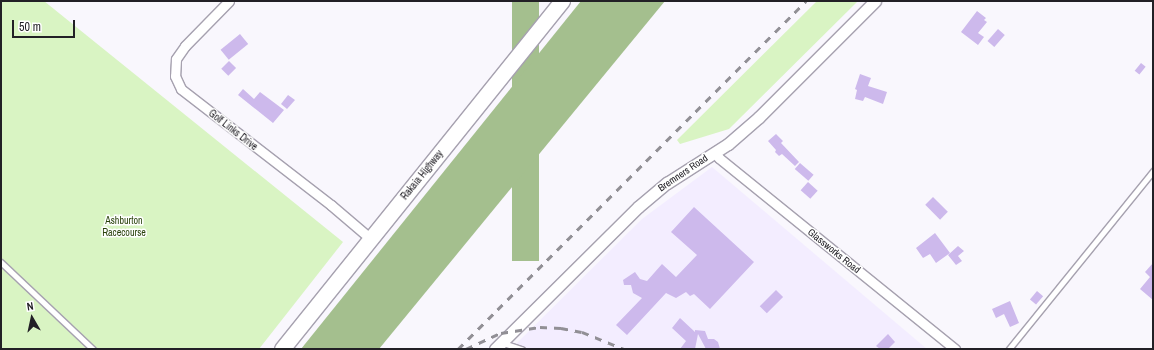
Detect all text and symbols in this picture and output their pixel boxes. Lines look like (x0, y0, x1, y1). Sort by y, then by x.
scale bar (14, 12, 77, 38)
text: 50 m (19, 19, 41, 35)
street label: Golf Links Drive (206, 107, 260, 153)
street label: Rakaia Highway (398, 148, 446, 202)
street label: Bremners Road (656, 152, 710, 194)
park label: Ashburton Racecourse (102, 214, 146, 238)
street label: Glassworks Road (805, 226, 863, 276)
north arrow (12, 298, 52, 338)
text: N (26, 299, 34, 314)

